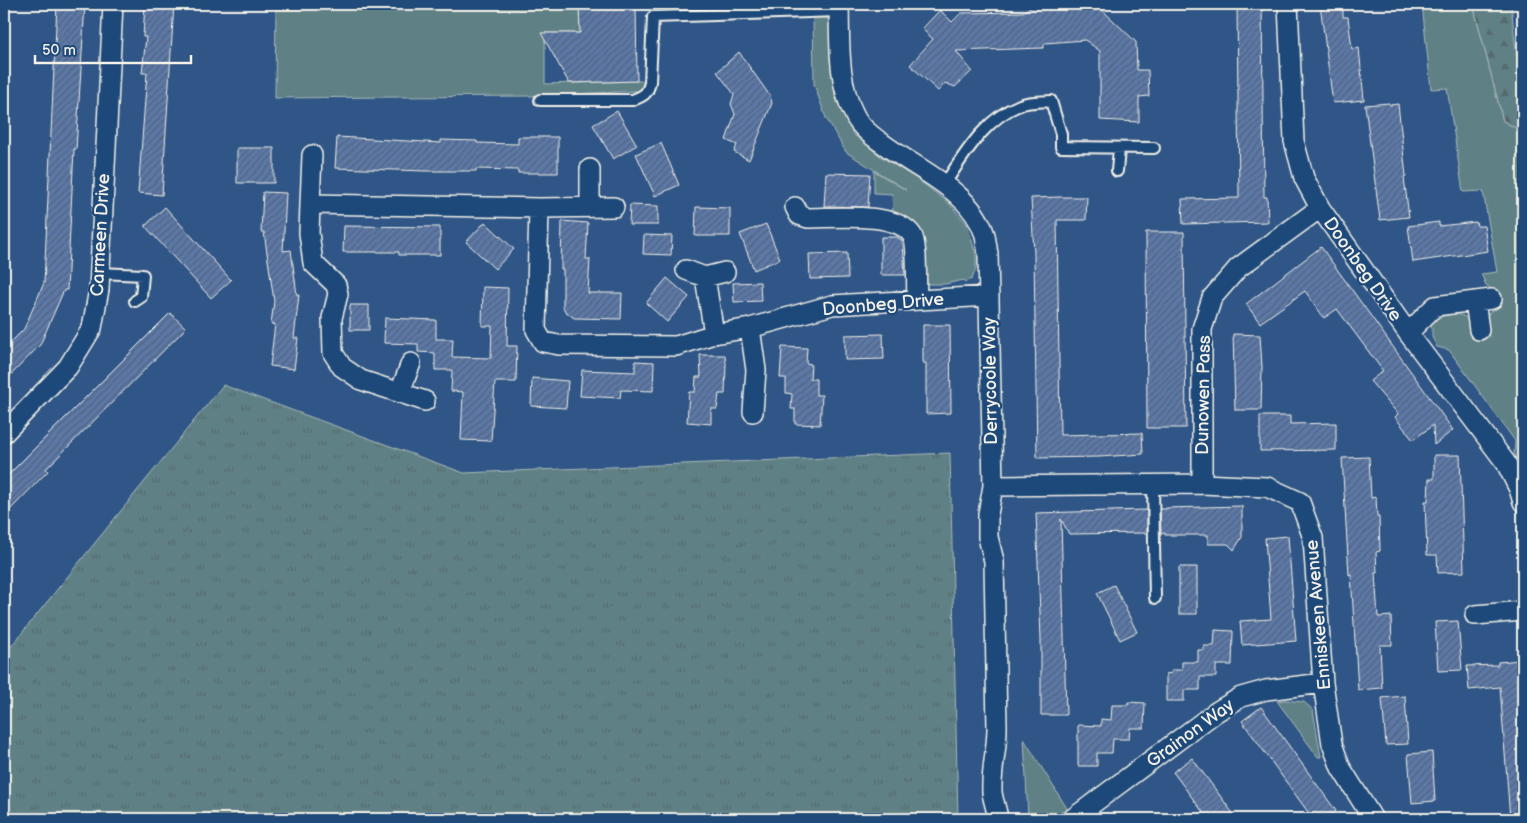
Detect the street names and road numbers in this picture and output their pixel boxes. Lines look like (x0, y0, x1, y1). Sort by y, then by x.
street label: Carmeen Drive (87, 173, 114, 297)
street label: Doonbeg Drive (1319, 213, 1406, 326)
street label: Doonbeg Drive (821, 289, 945, 320)
street label: Derrycoole Way (979, 316, 1002, 445)
street label: Dunowen Pass (1192, 335, 1215, 455)
street label: Enniskeen Avenue (1301, 539, 1336, 691)
street label: Grainon Way (1143, 694, 1239, 772)

